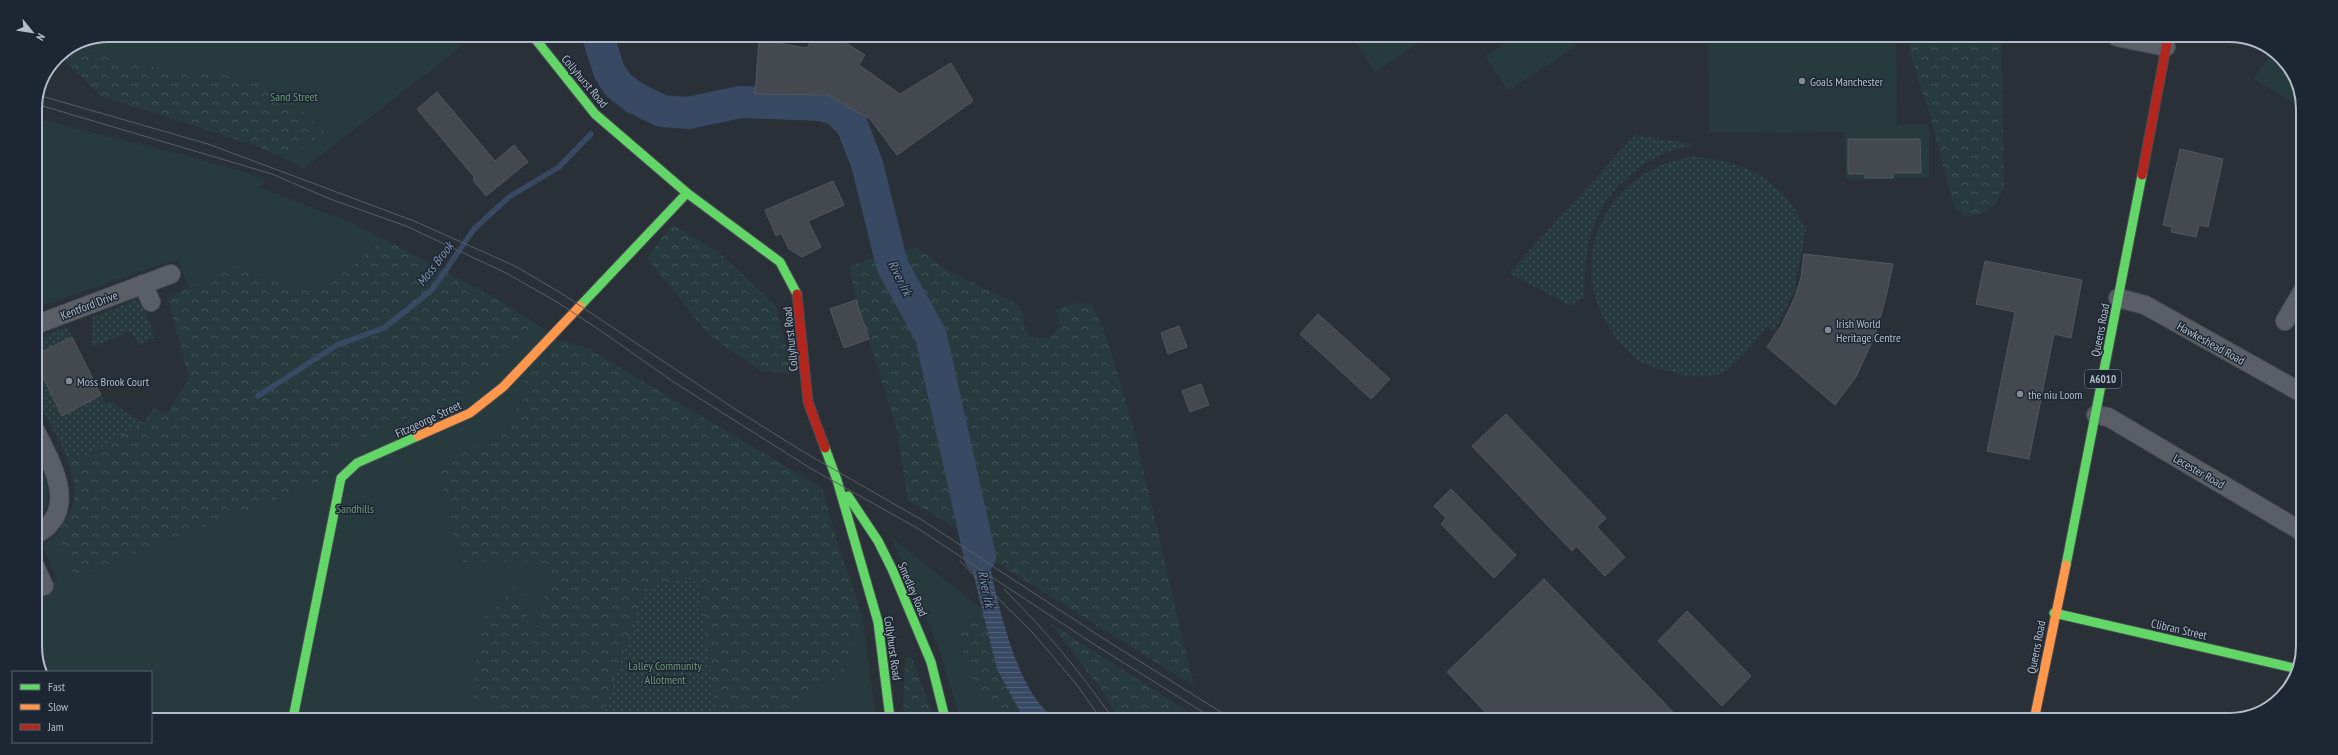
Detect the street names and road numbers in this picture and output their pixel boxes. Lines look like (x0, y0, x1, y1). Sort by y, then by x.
street label: Collyhurst Road (558, 51, 612, 111)
street label: Kentford Drive (58, 287, 120, 323)
street label: Queens Road (2087, 302, 2113, 358)
street label: Collyhurst Road (779, 306, 801, 372)
street label: Hawkeshead Road (2175, 318, 2247, 368)
road number: A6010 (2085, 370, 2121, 388)
street label: Fitzgeorge Street (393, 397, 464, 441)
street label: Lecester Road (2171, 450, 2227, 492)
street label: Smedley Road (895, 559, 931, 619)
street label: Collyhurst Road (881, 615, 905, 681)
street label: Clibran Street (2150, 615, 2209, 643)
street label: Queens Road (2023, 619, 2049, 675)

